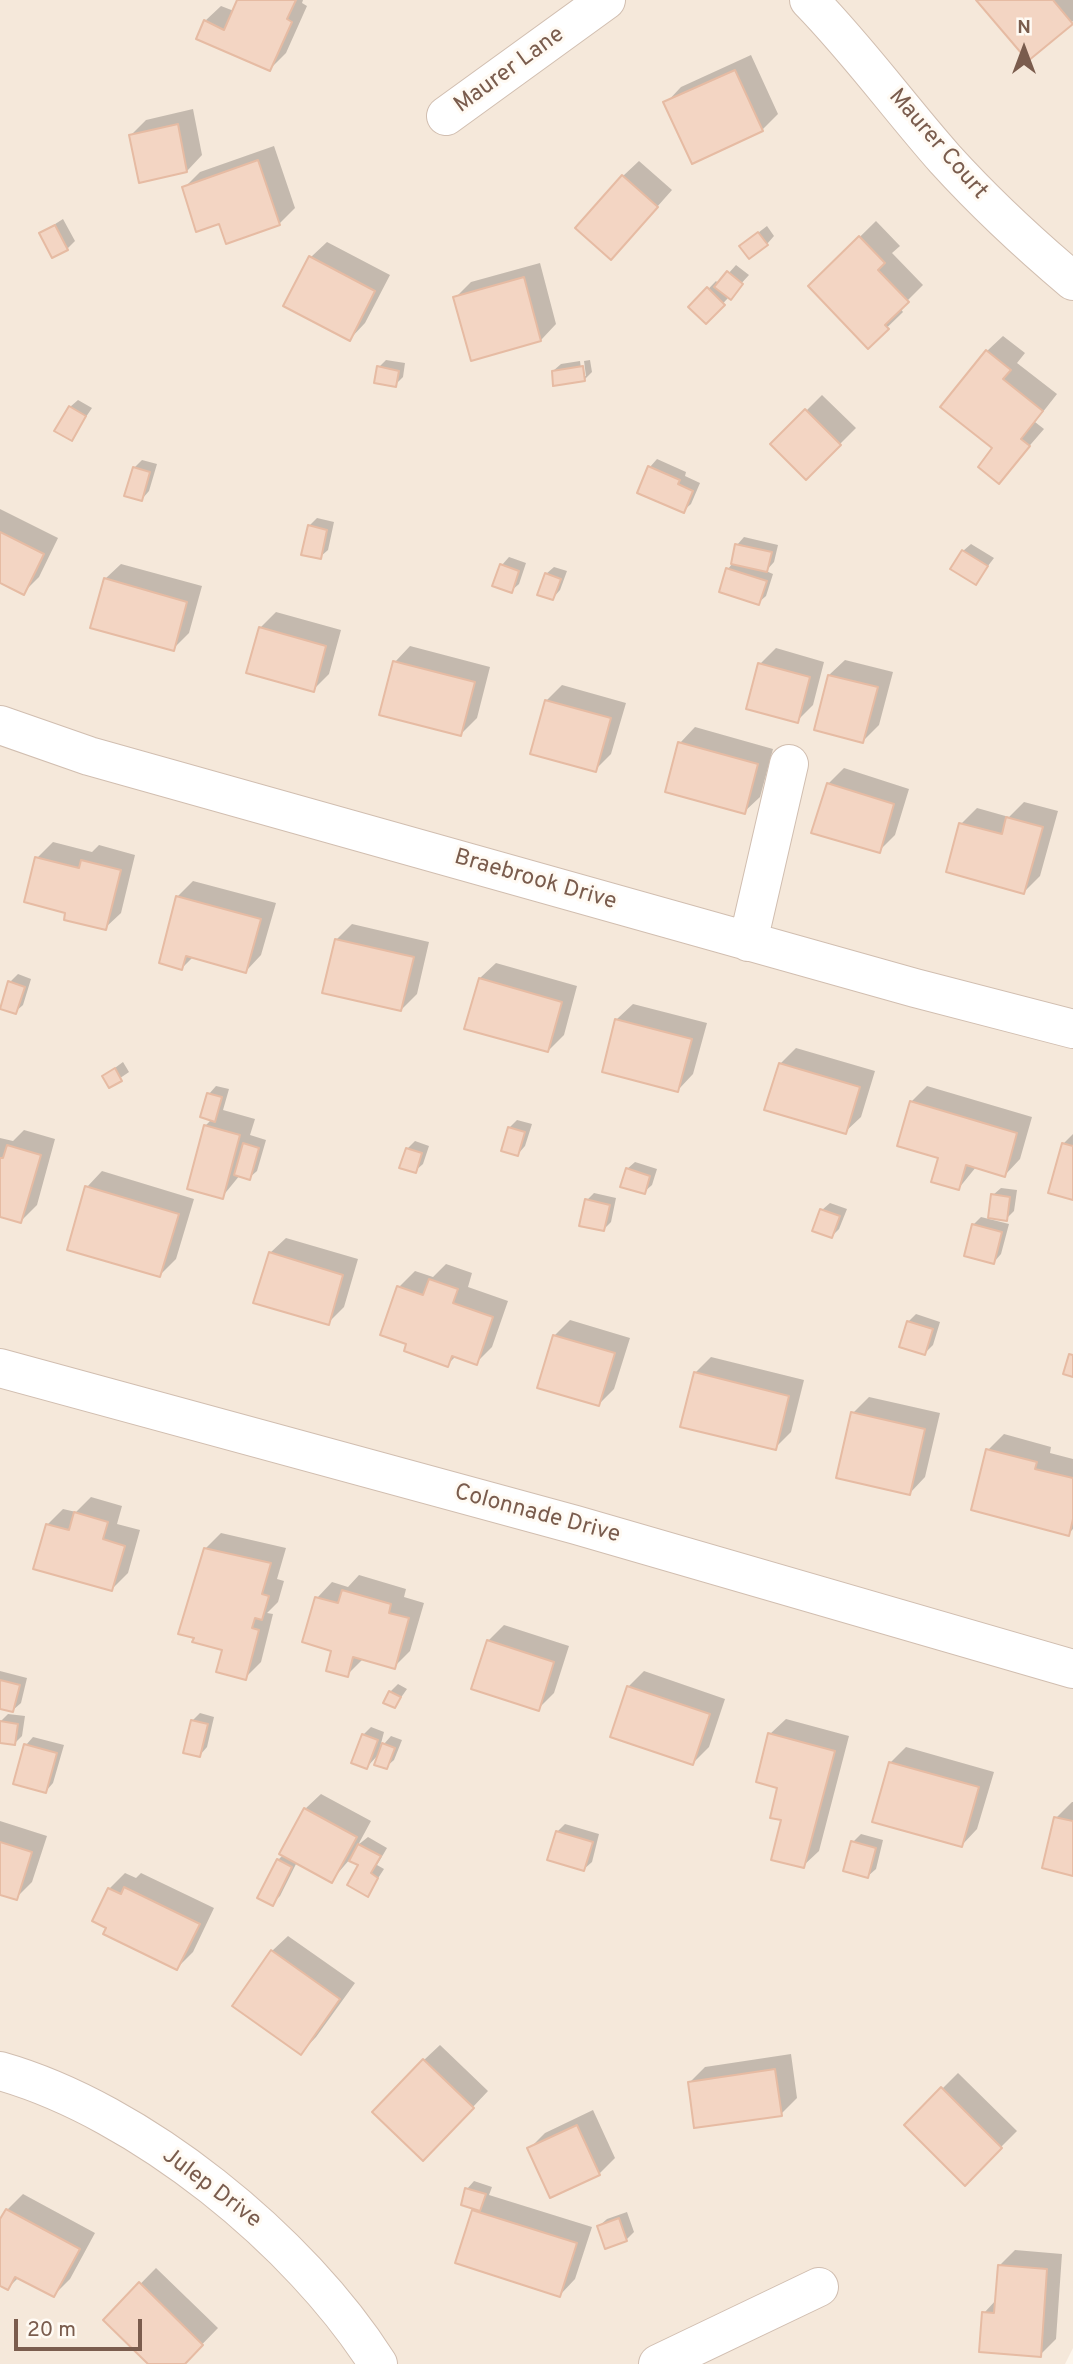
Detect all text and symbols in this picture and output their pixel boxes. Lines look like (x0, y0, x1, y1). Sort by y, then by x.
north arrow (989, 14, 1059, 84)
text: N (1017, 16, 1031, 40)
street label: Maurer Lane (450, 22, 570, 120)
street label: Maurer Court (882, 84, 992, 206)
street label: Braebrook Drive (451, 845, 619, 917)
street label: Colonnade Drive (451, 1480, 623, 1550)
street label: Julep Drive (156, 2143, 266, 2235)
scale bar (18, 2304, 145, 2348)
text: 20 m (27, 2317, 76, 2344)

